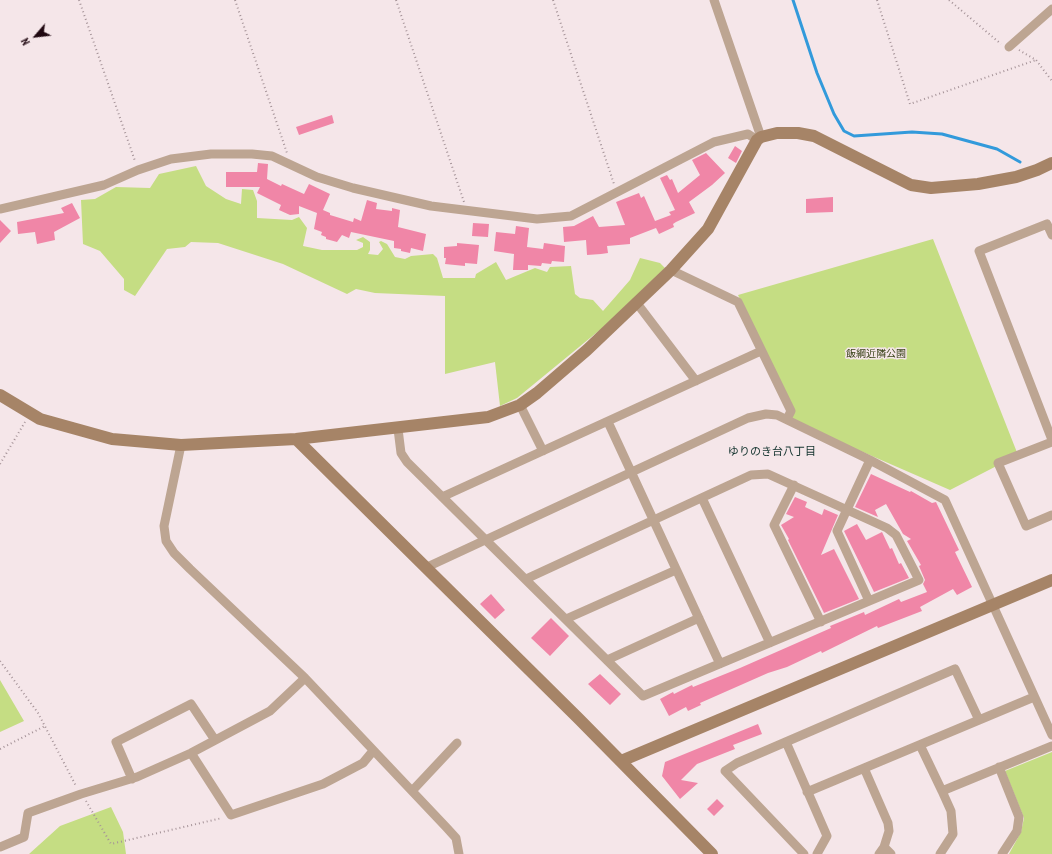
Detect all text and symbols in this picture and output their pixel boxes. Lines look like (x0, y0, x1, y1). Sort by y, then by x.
north arrow (16, 16, 56, 56)
text: N (18, 36, 33, 48)
park label: 飯綱近隣公園 (846, 348, 906, 360)
district label: ゆりのき台八丁目 (728, 445, 816, 459)

